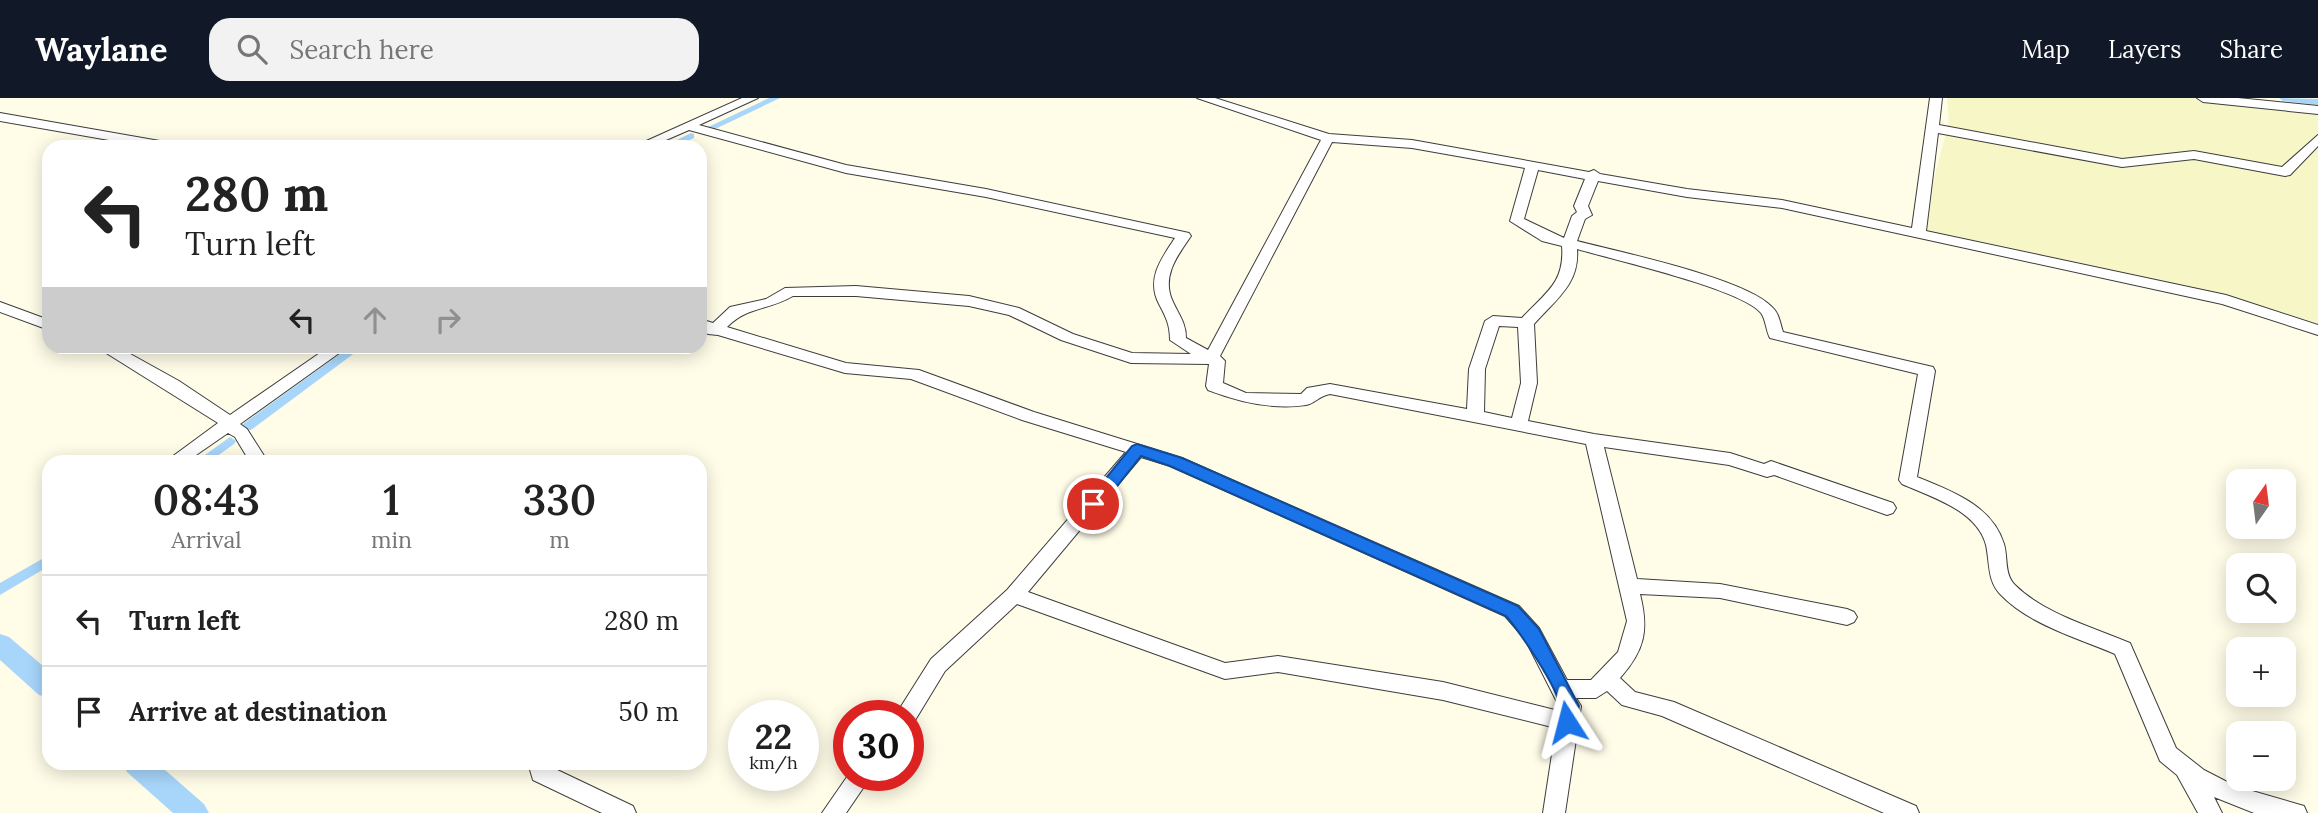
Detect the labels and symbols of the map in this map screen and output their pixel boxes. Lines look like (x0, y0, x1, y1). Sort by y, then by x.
north arrow (2226, 469, 2296, 539)
pin (1063, 474, 1123, 534)
position arrow (1530, 685, 1604, 759)
speed limit sign: 30 (833, 700, 924, 791)

